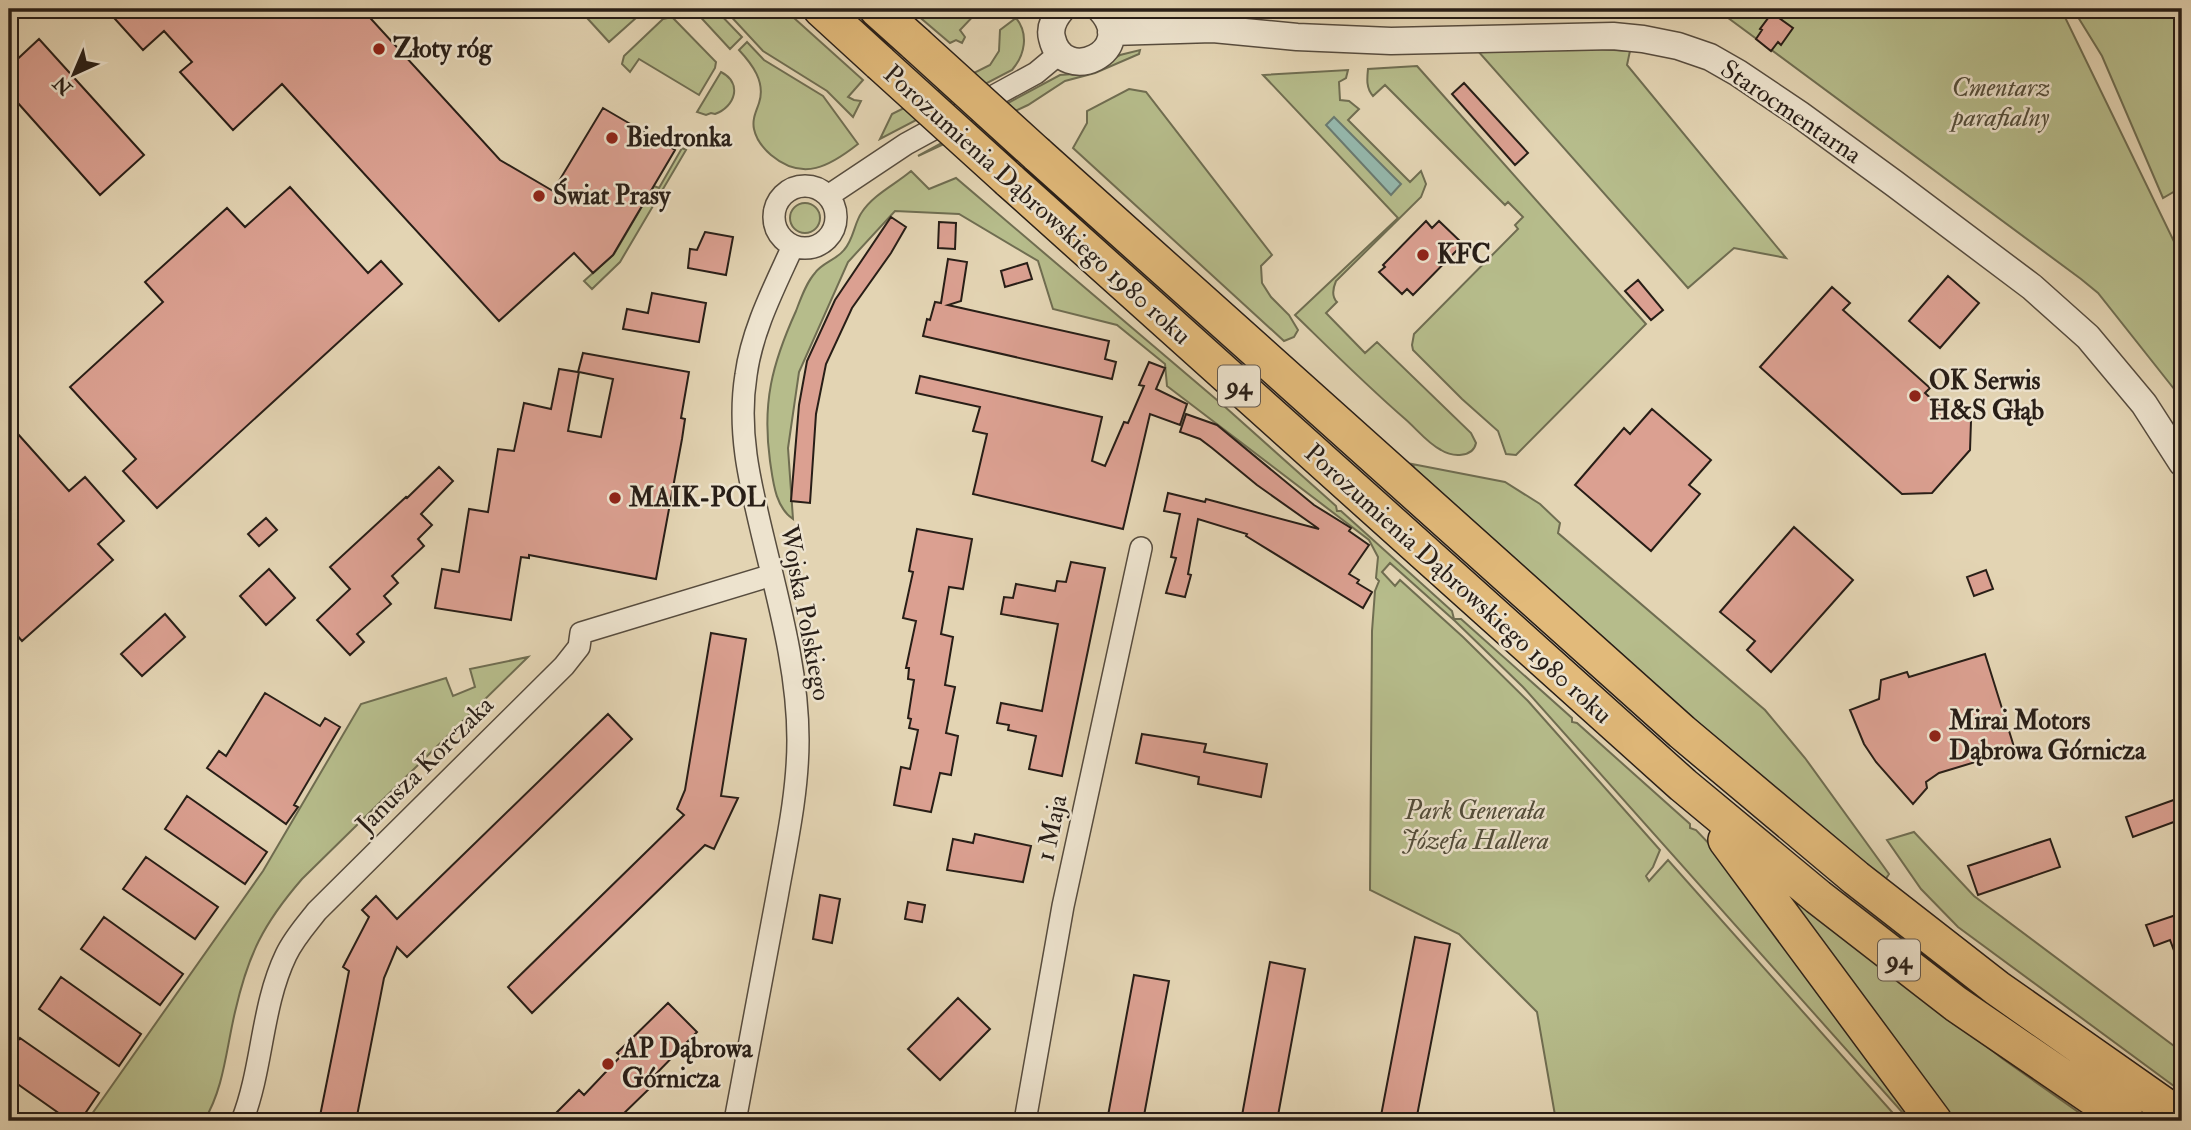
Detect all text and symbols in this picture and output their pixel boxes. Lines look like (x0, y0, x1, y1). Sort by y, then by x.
place label: Złoty róg (393, 33, 493, 66)
north arrow (38, 38, 108, 108)
marker: Złoty róg (371, 41, 387, 57)
street label: Starocmentarna (1714, 53, 1868, 171)
street label: Porozumienia Dąbrowskiego 1980 roku (877, 58, 1197, 352)
text: N (48, 70, 78, 101)
park label: Cmentarz parafialny (1949, 72, 2050, 134)
place label: Biedronka (626, 122, 733, 154)
marker: Biedronka (604, 130, 620, 146)
place label: Świat Prasy (553, 177, 672, 213)
marker: Świat Prasy (531, 188, 547, 204)
place label: KFC (1437, 239, 1491, 271)
marker: KFC (1415, 247, 1431, 263)
place label: OK Serwis H&S Głąb (1929, 365, 2044, 427)
road number: 94 (1218, 366, 1260, 407)
marker: OK Serwis H&S Głąb (1907, 388, 1923, 404)
street label: Porozumienia Dąbrowskiego 1980 roku (1298, 437, 1618, 731)
place label: MAIK-POL (628, 482, 765, 514)
marker: MAIK-POL (607, 490, 623, 506)
street label: Wojska Polskiego (772, 522, 838, 703)
street label: Janusza Korczaka (349, 689, 501, 841)
place label: Mirai Motors Dąbrowa Górnicza (1948, 705, 2147, 767)
marker: Mirai Motors Dąbrowa Górnicza (1927, 728, 1943, 744)
street label: 1 Maja (1029, 792, 1075, 864)
park label: Park Generała Józefa Hallera (1401, 795, 1549, 857)
road number: 94 (1878, 940, 1920, 980)
place label: AP Dąbrowa Górnicza (621, 1033, 754, 1095)
marker: AP Dąbrowa Górnicza (600, 1056, 616, 1072)

